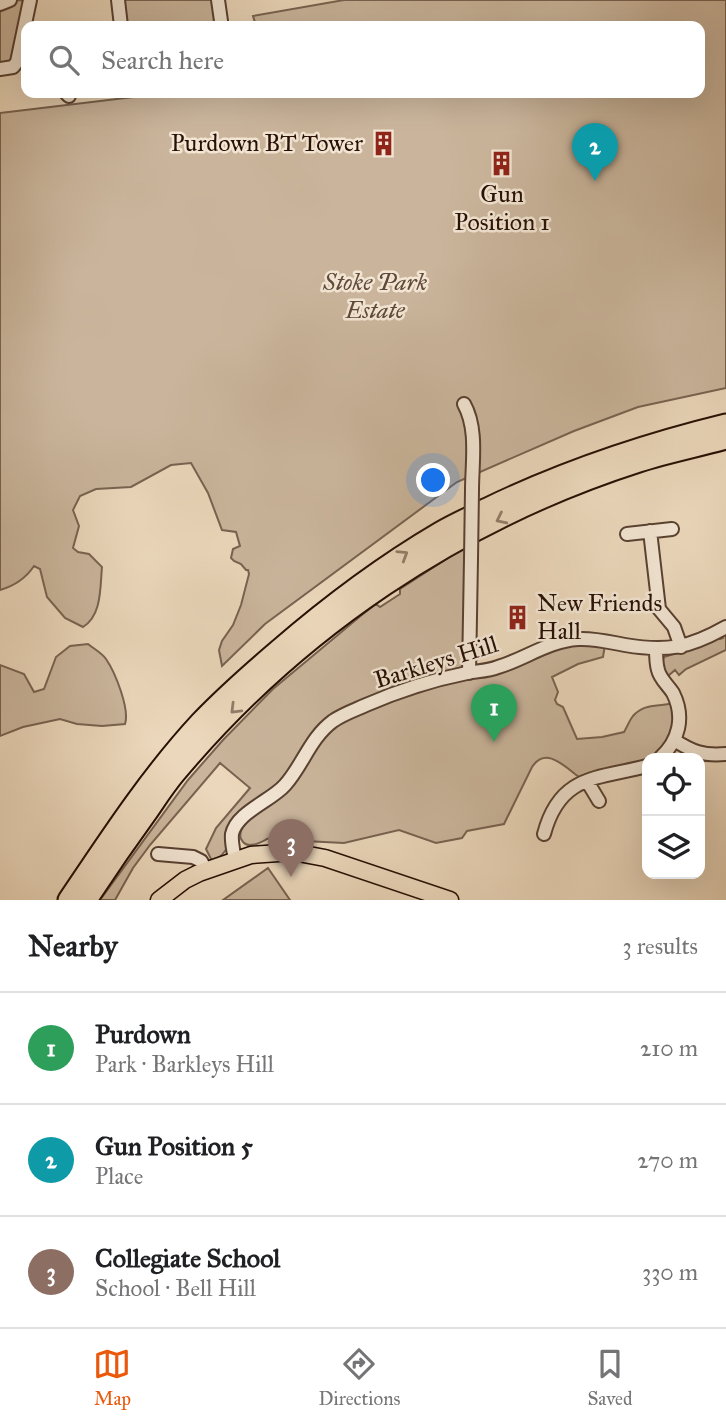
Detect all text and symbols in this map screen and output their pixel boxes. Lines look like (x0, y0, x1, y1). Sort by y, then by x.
search box (21, 21, 705, 98)
icon: search (45, 41, 83, 79)
text: Search here (101, 44, 224, 76)
pin: 2 (572, 123, 618, 181)
place label: Purdown BT Tower (171, 128, 363, 158)
building icon: Purdown BT Tower (369, 129, 397, 157)
building icon: Gun Position 1 (488, 149, 516, 177)
place label: Gun Position 1 (454, 179, 550, 237)
park label: Stoke Park Estate (322, 267, 427, 325)
your location (416, 463, 450, 497)
one-way arrow (496, 510, 508, 524)
one-way arrow (396, 550, 409, 563)
place label: New Friends Hall (537, 588, 662, 646)
building icon: New Friends Hall (503, 603, 531, 631)
street label: Barkleys Hill (371, 629, 502, 695)
pin: 1 (471, 684, 517, 742)
one-way arrow (230, 700, 243, 713)
map controls (642, 753, 705, 879)
button: locate (642, 753, 705, 816)
button: layers (642, 816, 705, 879)
pin: 3 (268, 819, 314, 877)
text: Nearby (28, 928, 118, 964)
text: 3 results (622, 932, 698, 960)
text: Purdown (95, 1018, 191, 1050)
text: 1 (46, 1034, 56, 1062)
text: 210 m (640, 1034, 698, 1062)
text: Park · Barkleys Hill (95, 1050, 274, 1078)
text: Gun Position 5 (95, 1130, 253, 1162)
text: 2 (45, 1146, 57, 1174)
text: 270 m (637, 1146, 698, 1174)
text: Place (95, 1162, 143, 1190)
text: Collegiate School (95, 1242, 280, 1274)
text: 3 (46, 1258, 56, 1286)
text: 330 m (642, 1258, 698, 1286)
text: School · Bell Hill (95, 1274, 256, 1302)
tab: Map (93, 1345, 131, 1410)
tab: Directions (318, 1345, 400, 1410)
tab: Saved (587, 1345, 633, 1410)

